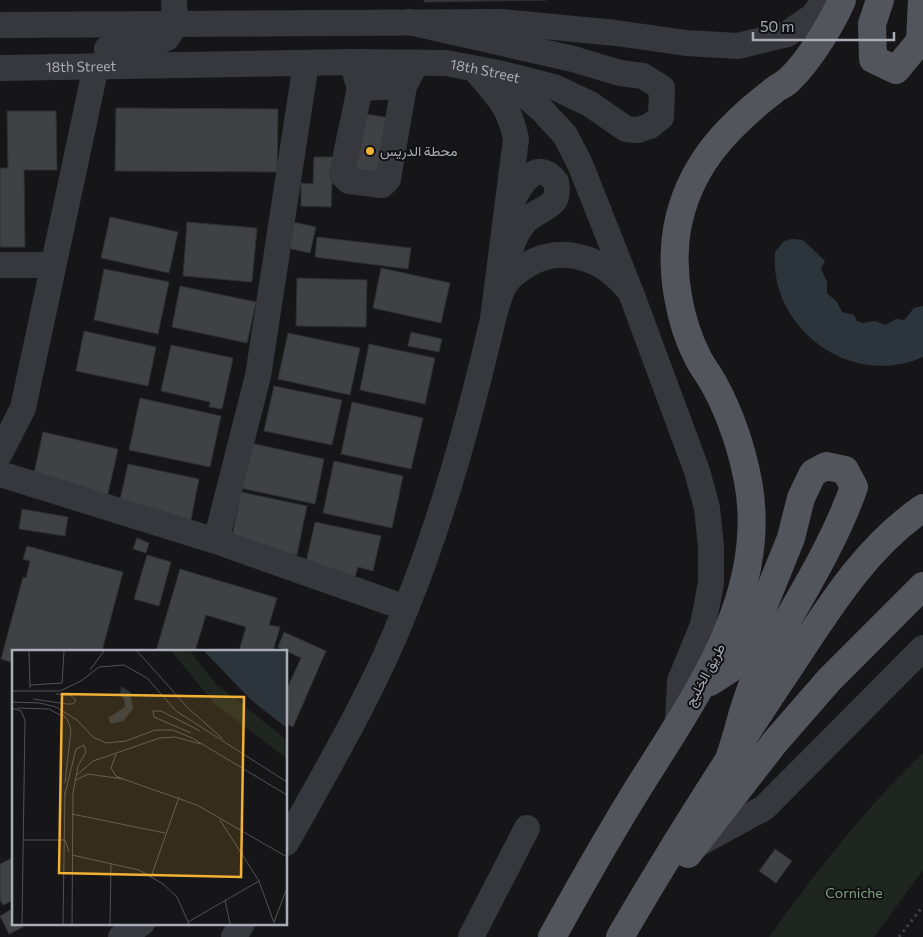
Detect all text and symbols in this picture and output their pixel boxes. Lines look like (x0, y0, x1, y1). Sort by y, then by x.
scale bar (753, 10, 894, 42)
text: 50 m (760, 17, 794, 35)
street label: 18th Street (449, 55, 522, 86)
street label: 18th Street (46, 57, 117, 75)
place label: محطة الدريس (380, 142, 458, 160)
marker: محطة الدريس (364, 145, 376, 157)
street label: طريق الخليج (681, 640, 731, 711)
inset map (12, 650, 288, 924)
park label: Corniche (825, 884, 883, 901)

